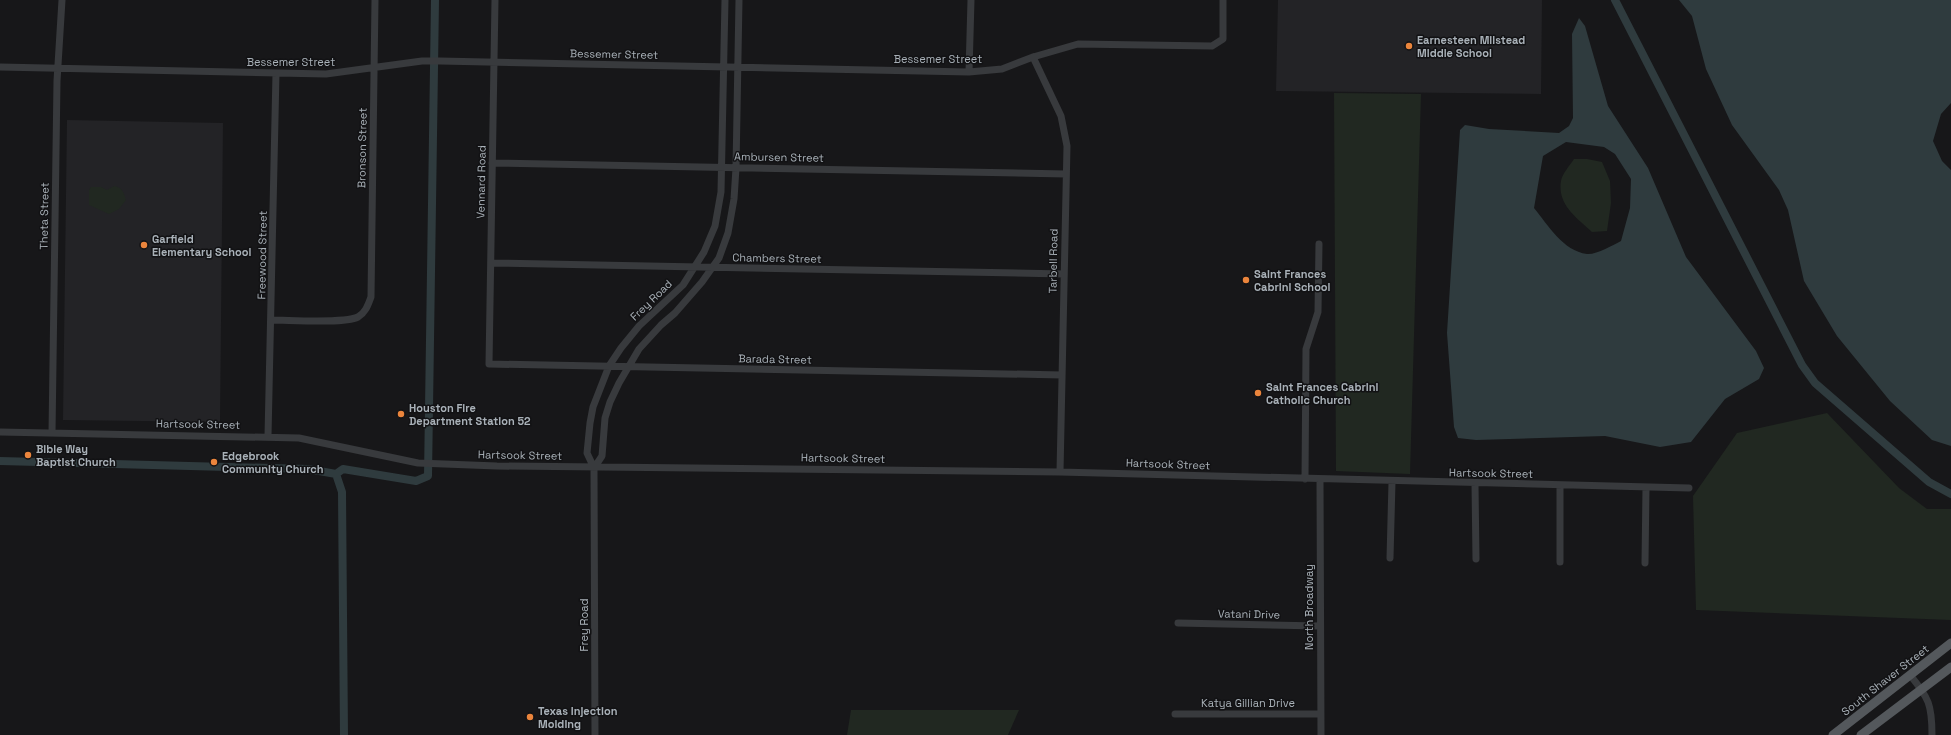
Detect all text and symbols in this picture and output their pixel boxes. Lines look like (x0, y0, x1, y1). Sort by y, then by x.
place label: Earnesteen Milstead Middle School (1417, 33, 1525, 60)
marker: Earnesteen Milstead Middle School (1404, 41, 1414, 51)
street label: Bessemer Street (570, 46, 658, 62)
street label: Bessemer Street (894, 52, 982, 66)
street label: Bessemer Street (247, 55, 335, 69)
street label: Bronson Street (354, 108, 370, 188)
street label: Vennard Road (473, 145, 489, 219)
street label: Ambursen Street (734, 149, 824, 165)
street label: Theta Street (36, 182, 52, 250)
street label: Freewood Street (254, 211, 270, 299)
street label: Tarbell Road (1045, 228, 1061, 294)
place label: Garfield Elementary School (152, 232, 251, 259)
marker: Garfield Elementary School (139, 240, 149, 250)
street label: Chambers Street (732, 250, 822, 266)
place label: Saint Frances Cabrini School (1254, 267, 1331, 294)
marker: Saint Frances Cabrini School (1241, 275, 1251, 285)
street label: Frey Road (627, 277, 675, 323)
street label: Barada Street (738, 351, 812, 367)
place label: Saint Frances Cabrini Catholic Church (1266, 380, 1378, 407)
marker: Saint Frances Cabrini Catholic Church (1253, 388, 1263, 398)
place label: Houston Fire Department Station 52 (409, 401, 531, 428)
marker: Houston Fire Department Station 52 (396, 409, 406, 419)
street label: Hartsook Street (156, 416, 240, 432)
place label: Bible Way Baptist Church (36, 442, 116, 469)
street label: Hartsook Street (478, 447, 562, 463)
place label: Edgebrook Community Church (222, 449, 324, 476)
marker: Bible Way Baptist Church (23, 450, 33, 460)
street label: Hartsook Street (801, 450, 885, 466)
street label: Hartsook Street (1126, 456, 1210, 472)
marker: Edgebrook Community Church (209, 457, 219, 467)
street label: Hartsook Street (1449, 465, 1533, 481)
street label: North Broadway (1302, 564, 1316, 650)
street label: Frey Road (577, 599, 591, 651)
street label: Vatani Drive (1218, 606, 1280, 622)
street label: South Shaver Street (1838, 641, 1932, 719)
street label: Katya Gillian Drive (1201, 696, 1295, 710)
place label: Texas Injection Molding (538, 704, 618, 731)
marker: Texas Injection Molding (525, 712, 535, 722)

